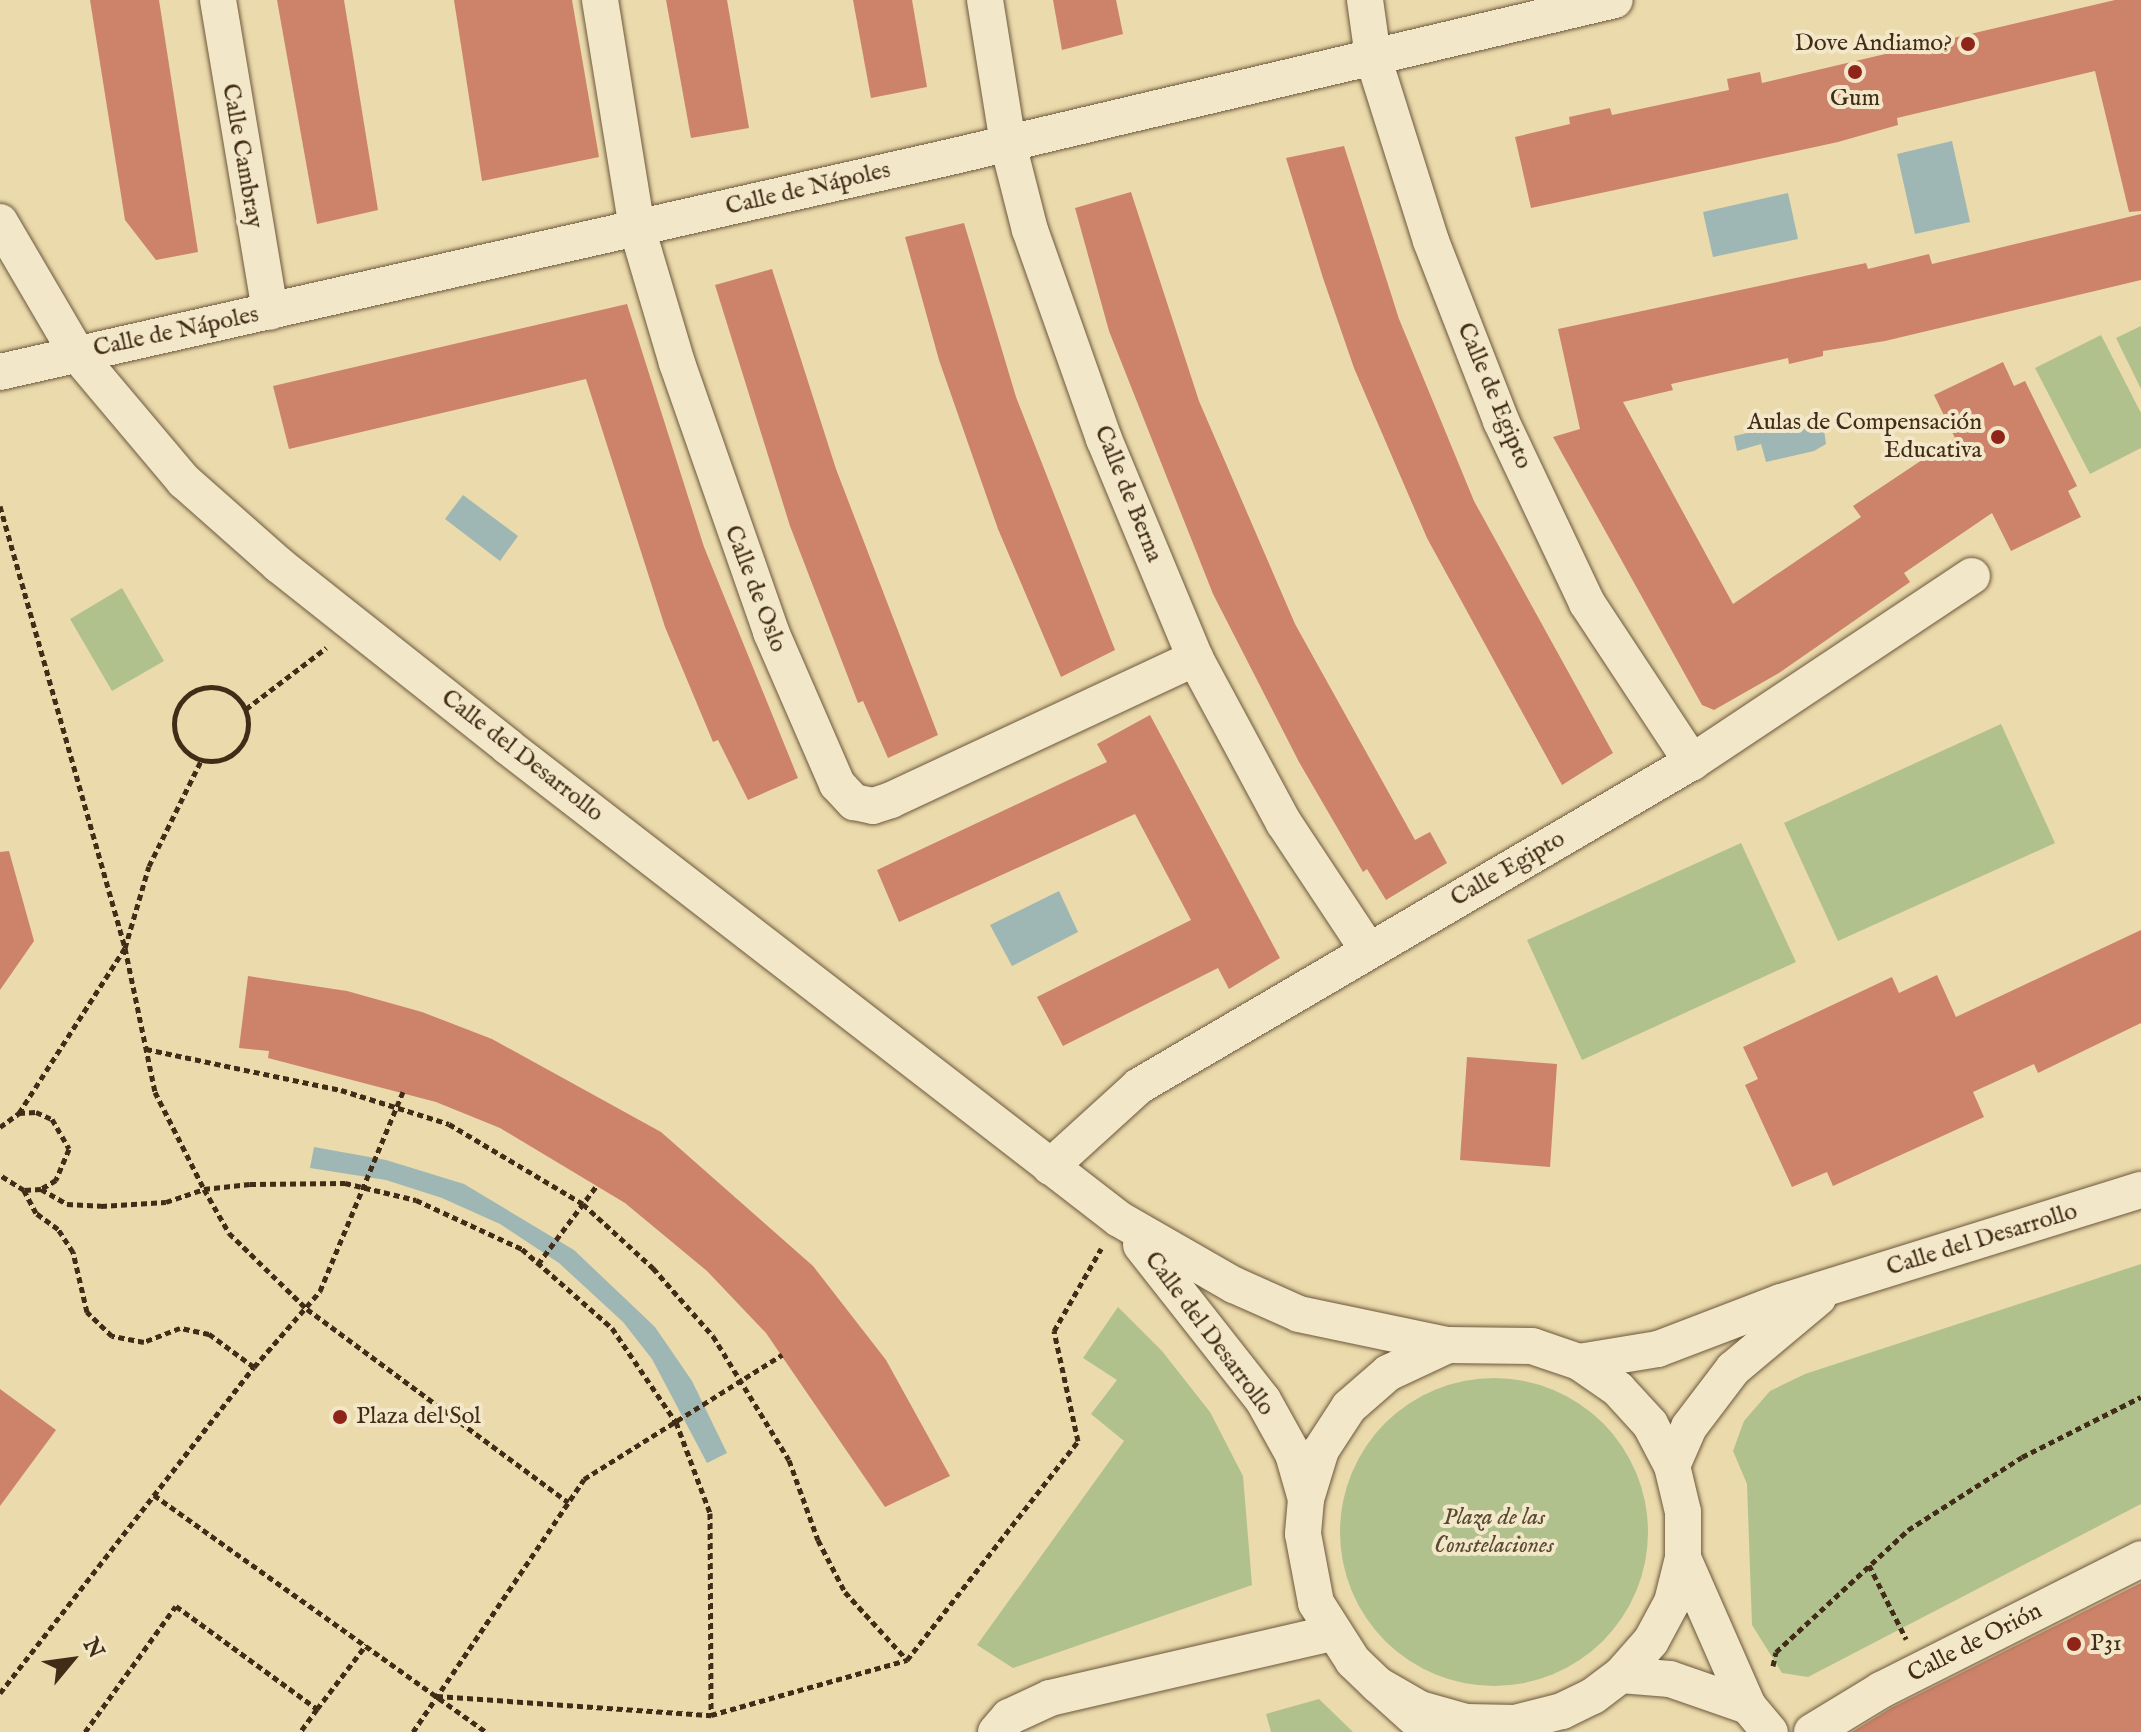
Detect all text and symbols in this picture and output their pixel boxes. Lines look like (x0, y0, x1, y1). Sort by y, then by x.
place label: Dove Andiamo? (1795, 30, 1952, 58)
marker: Dove Andiamo? (1959, 35, 1977, 53)
marker: Gum (1846, 63, 1864, 81)
street label: Calle Cambray (215, 81, 269, 231)
place label: Gum (1830, 85, 1880, 113)
street label: Calle de Nápoles (723, 156, 893, 222)
street label: Calle de Nápoles (91, 300, 261, 364)
street label: Calle de Egipto (1450, 319, 1538, 473)
place label: Aulas de Compensación Educativa (1747, 409, 1982, 465)
street label: Calle de Berna (1088, 422, 1168, 566)
marker: Aulas de Compensación Educativa (1989, 428, 2007, 446)
street label: Calle de Oslo (718, 521, 792, 657)
street label: Calle del Desarrollo (435, 684, 609, 828)
street label: Calle Egipto (1446, 825, 1570, 913)
street label: Calle del Desarrollo (1883, 1197, 2081, 1283)
street label: Calle del Desarrollo (1138, 1246, 1280, 1422)
place label: Plaza del Sol (356, 1403, 481, 1431)
marker: Plaza del Sol (331, 1408, 349, 1426)
park label: Plaza de las Constelaciones (1434, 1504, 1554, 1560)
street label: Calle de Orión (1903, 1597, 2047, 1689)
north arrow (32, 1620, 112, 1700)
place label: P31 (2090, 1630, 2122, 1658)
text: N (76, 1633, 110, 1663)
marker: P31 (2065, 1635, 2083, 1653)

